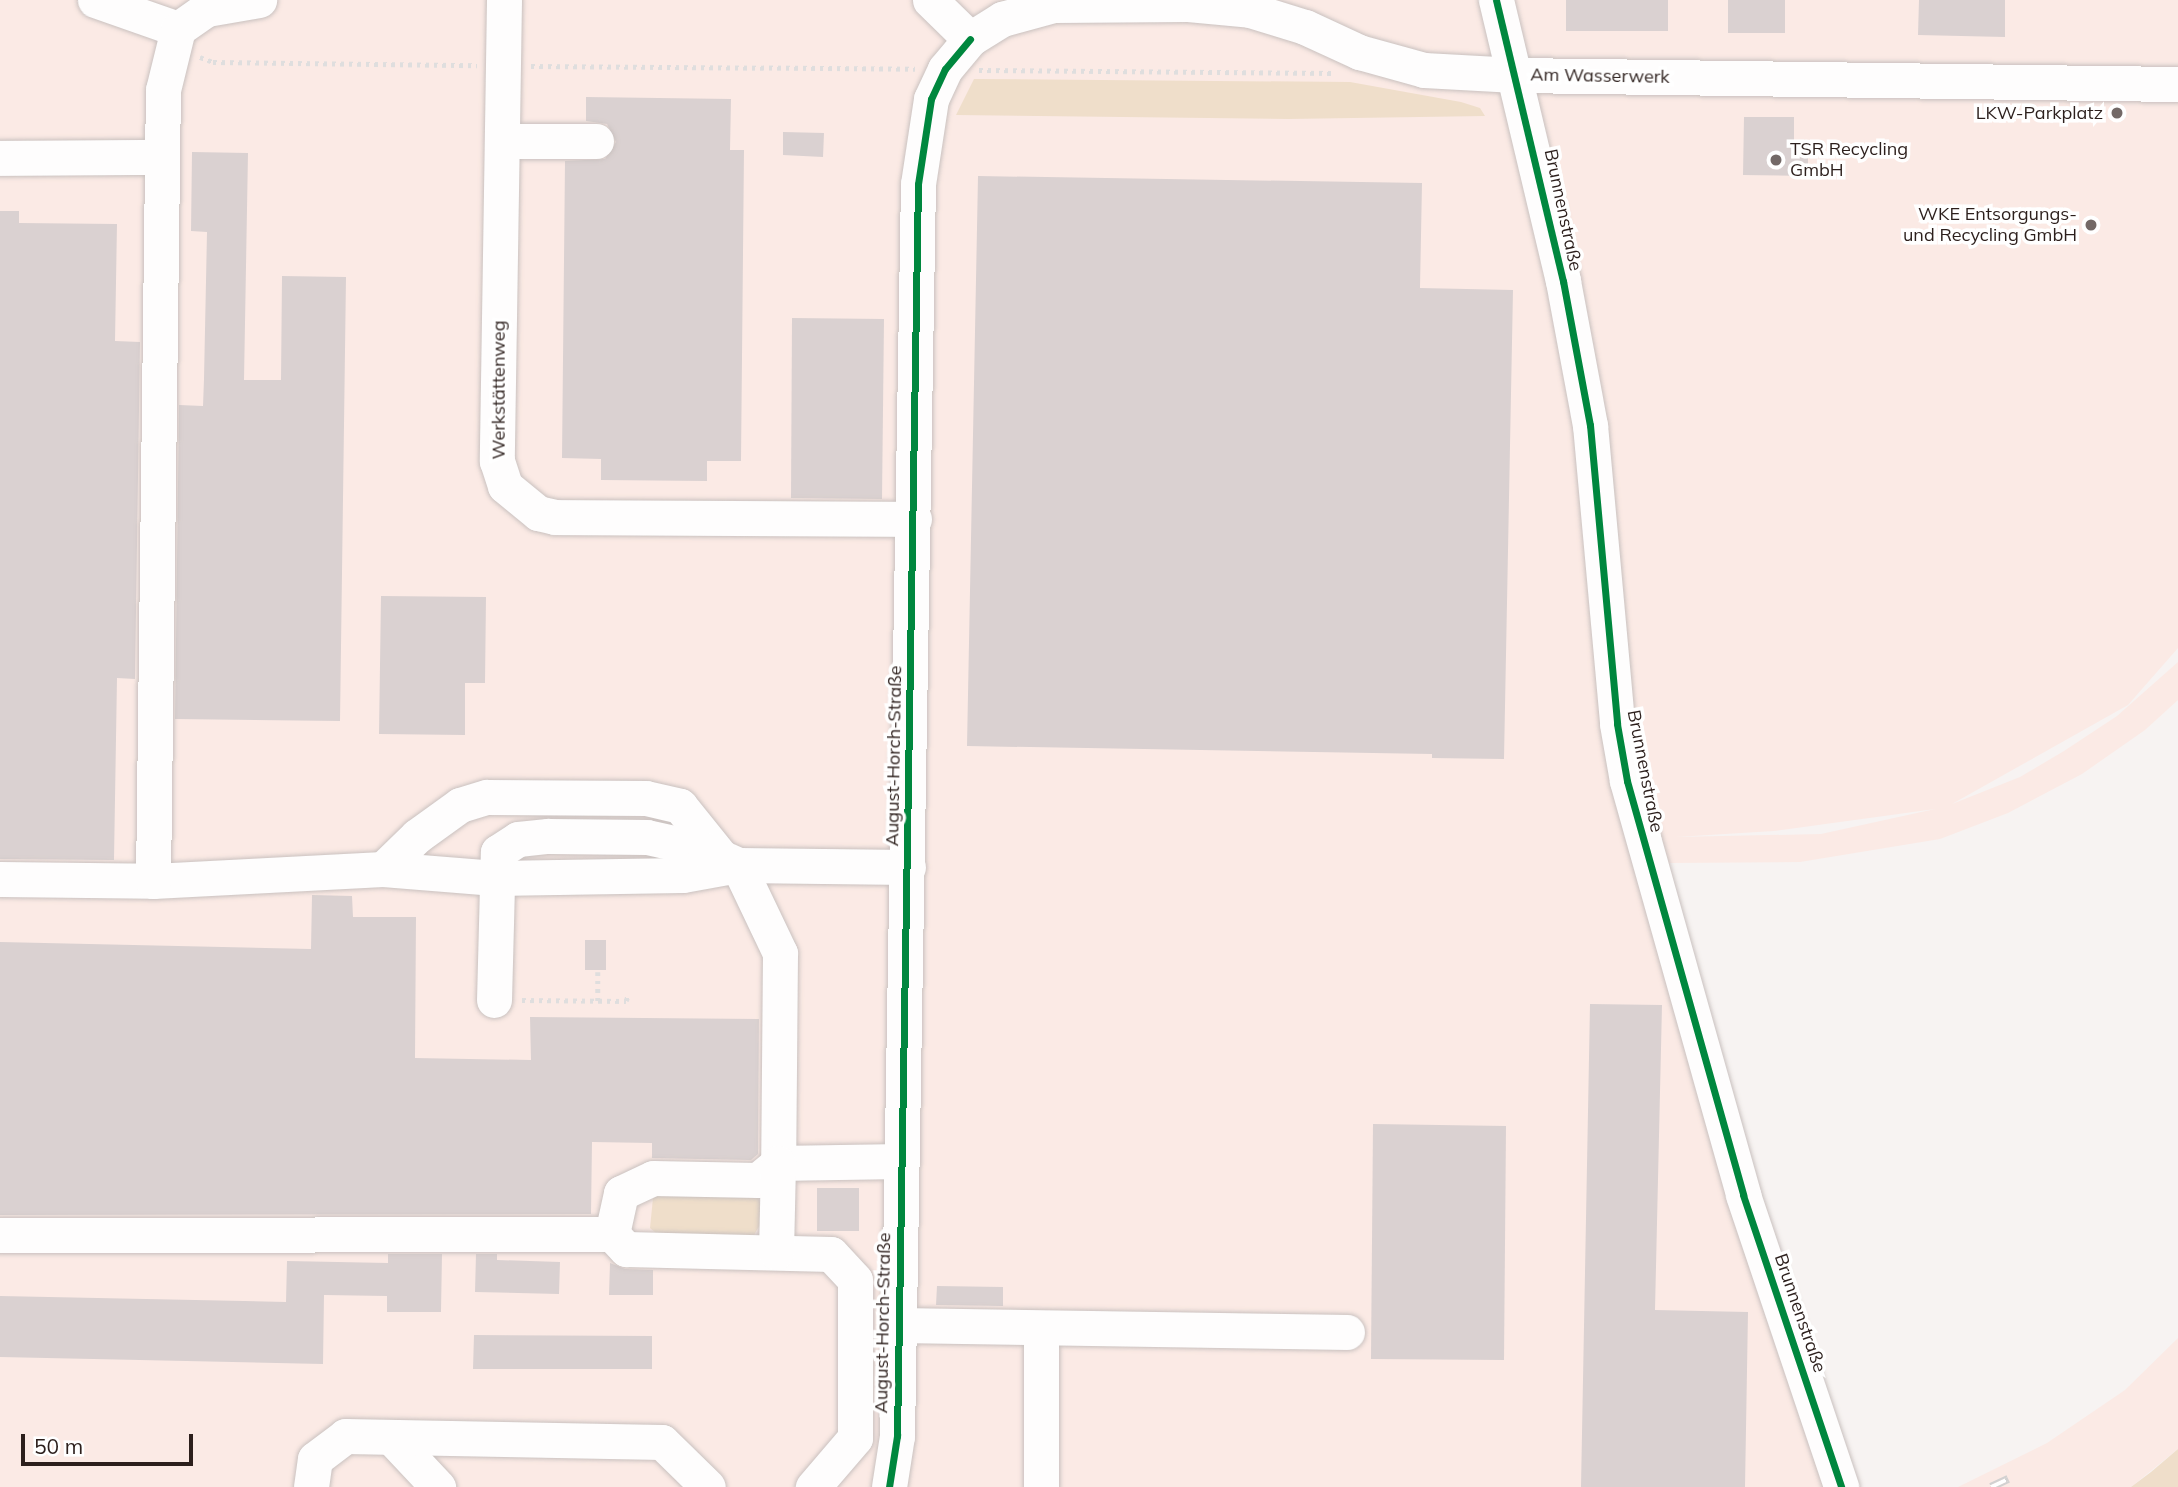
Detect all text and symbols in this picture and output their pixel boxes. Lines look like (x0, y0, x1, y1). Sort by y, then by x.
street label: Am Wasserwerk (1530, 64, 1670, 88)
place label: LKW-Parkplatz (1976, 102, 2103, 124)
marker: LKW-Parkplatz (2109, 105, 2125, 121)
place label: TSR Recycling GmbH (1790, 139, 1908, 182)
street label: Brunnenstraße (1540, 147, 1586, 273)
marker: TSR Recycling GmbH (1768, 152, 1784, 168)
place label: WKE Entsorgungs- und Recycling GmbH (1903, 204, 2077, 246)
marker: WKE Entsorgungs- und Recycling GmbH (2083, 217, 2099, 233)
street label: Werkstättenweg (488, 320, 510, 460)
street label: August-Horch-Straße (882, 665, 906, 847)
street label: Brunnenstraße (1623, 708, 1667, 834)
street label: August-Horch-Straße (871, 1232, 895, 1414)
street label: Brunnenstraße (1770, 1251, 1830, 1375)
scale bar (24, 1420, 196, 1464)
text: 50 m (34, 1433, 83, 1459)

